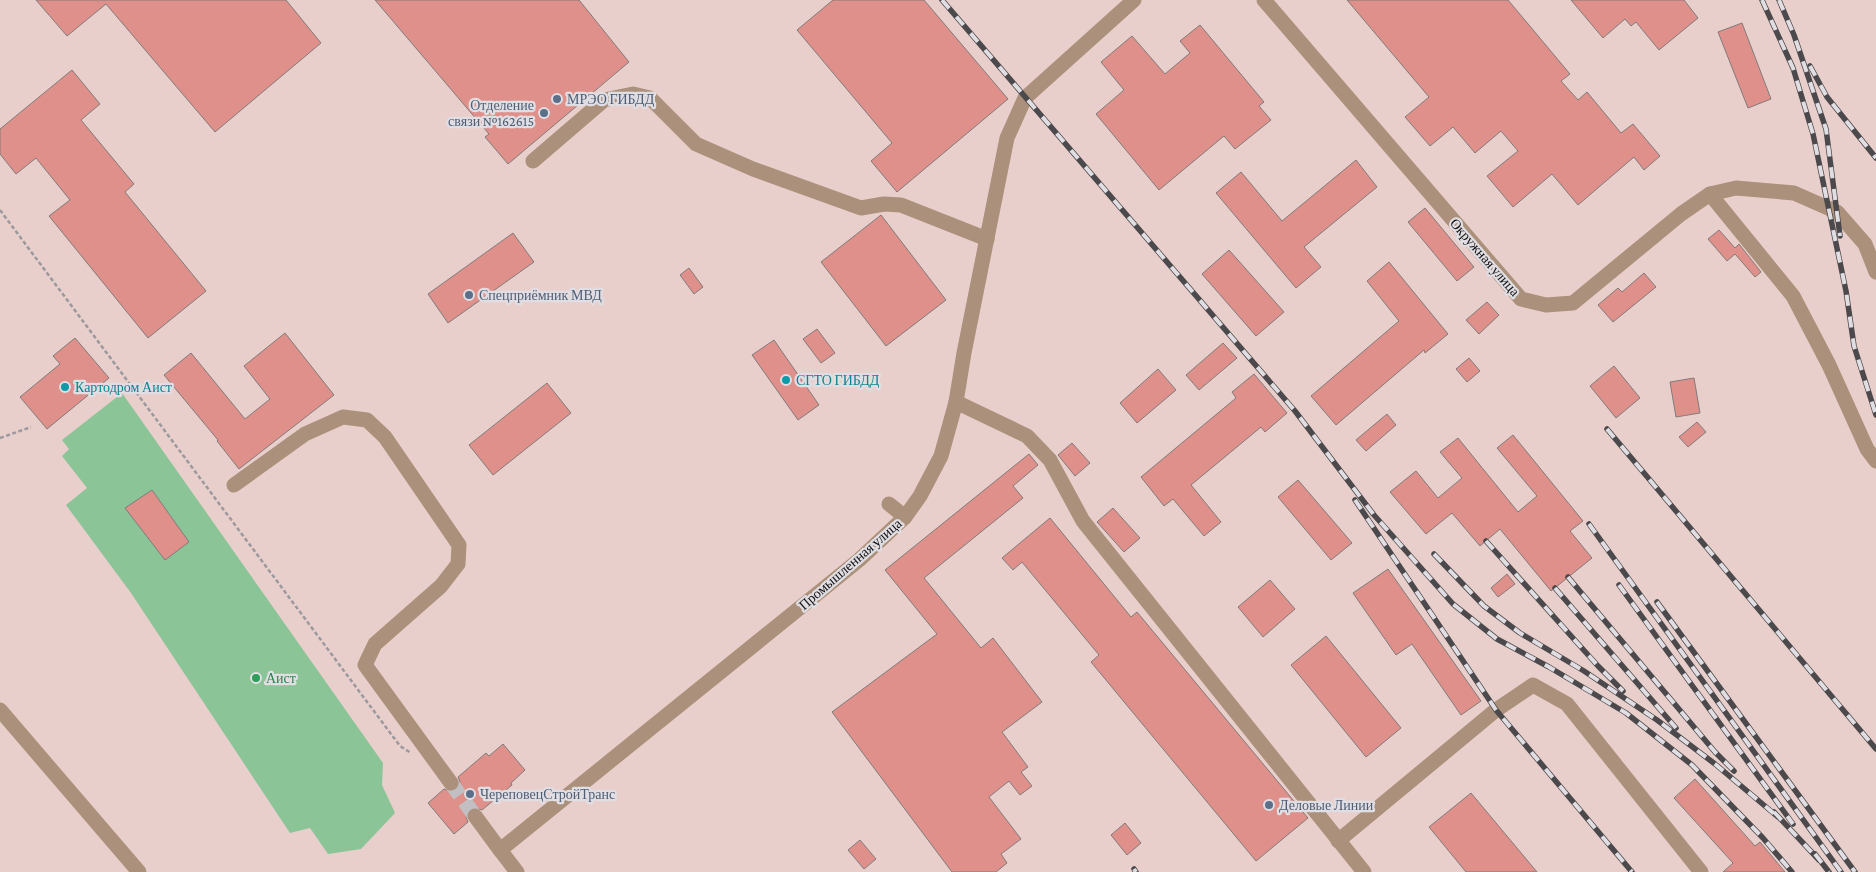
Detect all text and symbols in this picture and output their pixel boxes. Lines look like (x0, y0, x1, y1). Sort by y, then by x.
place label: МРЭО ГИБДД (567, 91, 655, 107)
marker: МРЭО ГИБДД (551, 93, 563, 105)
place label: Отделение связи №162615 (448, 97, 534, 129)
marker: Отделение связи №162615 (538, 107, 550, 119)
street label: Окружная улица (1447, 215, 1524, 300)
place label: Спецприёмник МВД (479, 287, 602, 303)
marker: Спецприёмник МВД (463, 289, 475, 301)
place label: СГТО ГИБДД (796, 372, 880, 388)
marker: СГТО ГИБДД (780, 374, 792, 386)
place label: Картодром Аист (75, 379, 172, 395)
marker: Картодром Аист (59, 381, 71, 393)
street label: Промышленная улица (795, 515, 905, 613)
place label: Аист (266, 670, 296, 686)
marker: Аист (250, 672, 262, 684)
place label: ЧереповецСтройТранс (480, 786, 615, 802)
marker: ЧереповецСтройТранс (464, 788, 476, 800)
place label: Деловые Линии (1279, 797, 1374, 813)
marker: Деловые Линии (1263, 799, 1275, 811)

